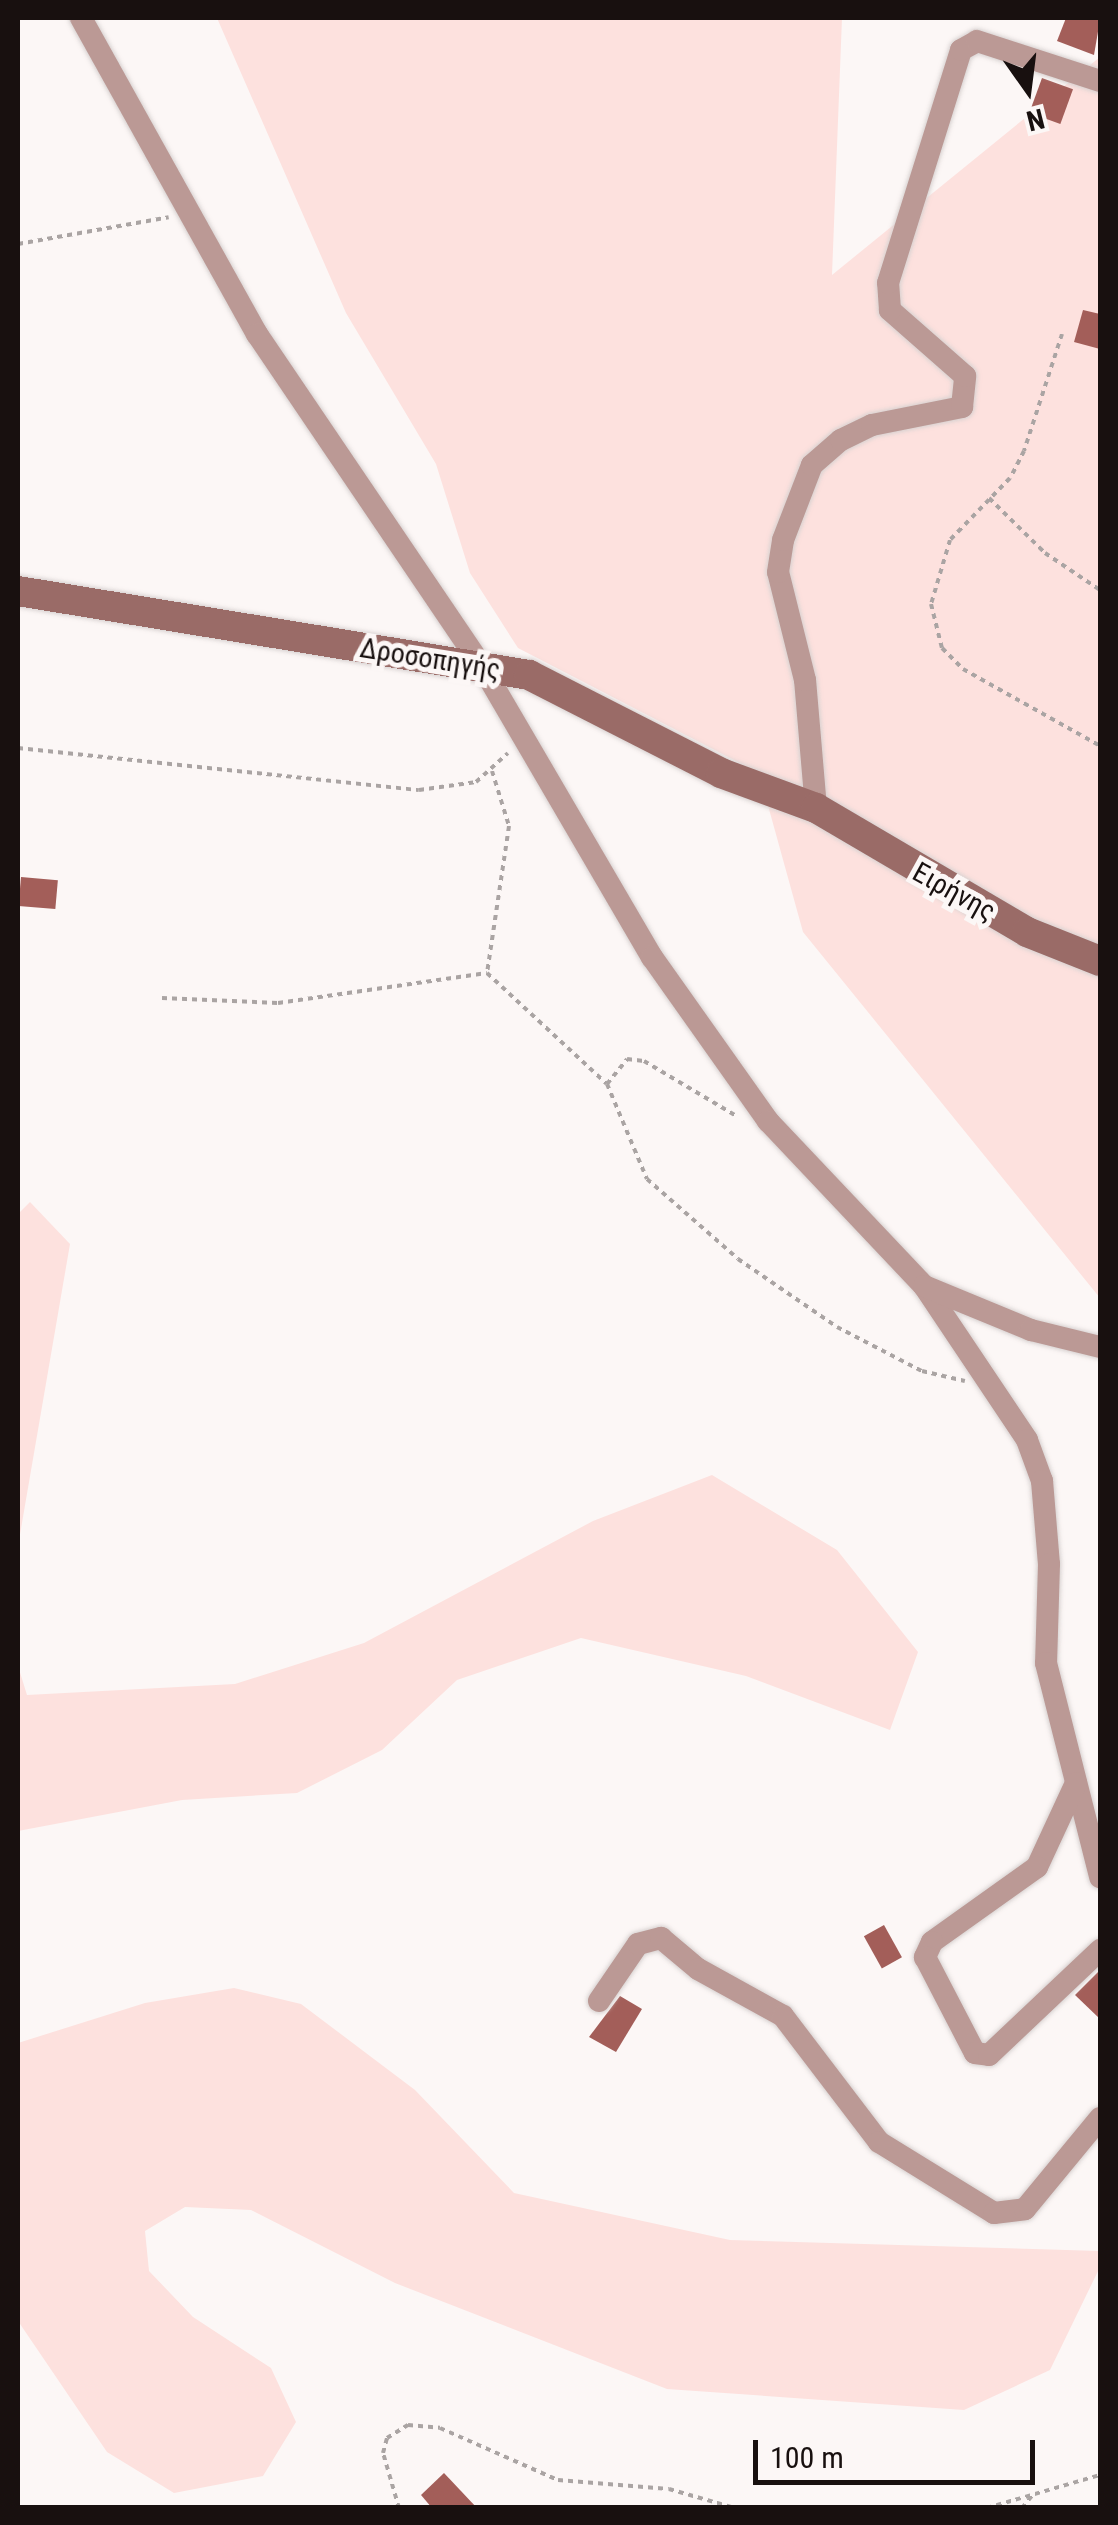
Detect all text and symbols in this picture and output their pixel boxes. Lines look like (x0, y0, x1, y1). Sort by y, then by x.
north arrow (978, 40, 1078, 140)
text: N (1023, 102, 1048, 138)
street label: Δροσοπηγής (358, 631, 502, 687)
street label: Ειρήνης (907, 856, 1001, 928)
scale bar (758, 2420, 1040, 2482)
text: 100 m (770, 2440, 844, 2475)

